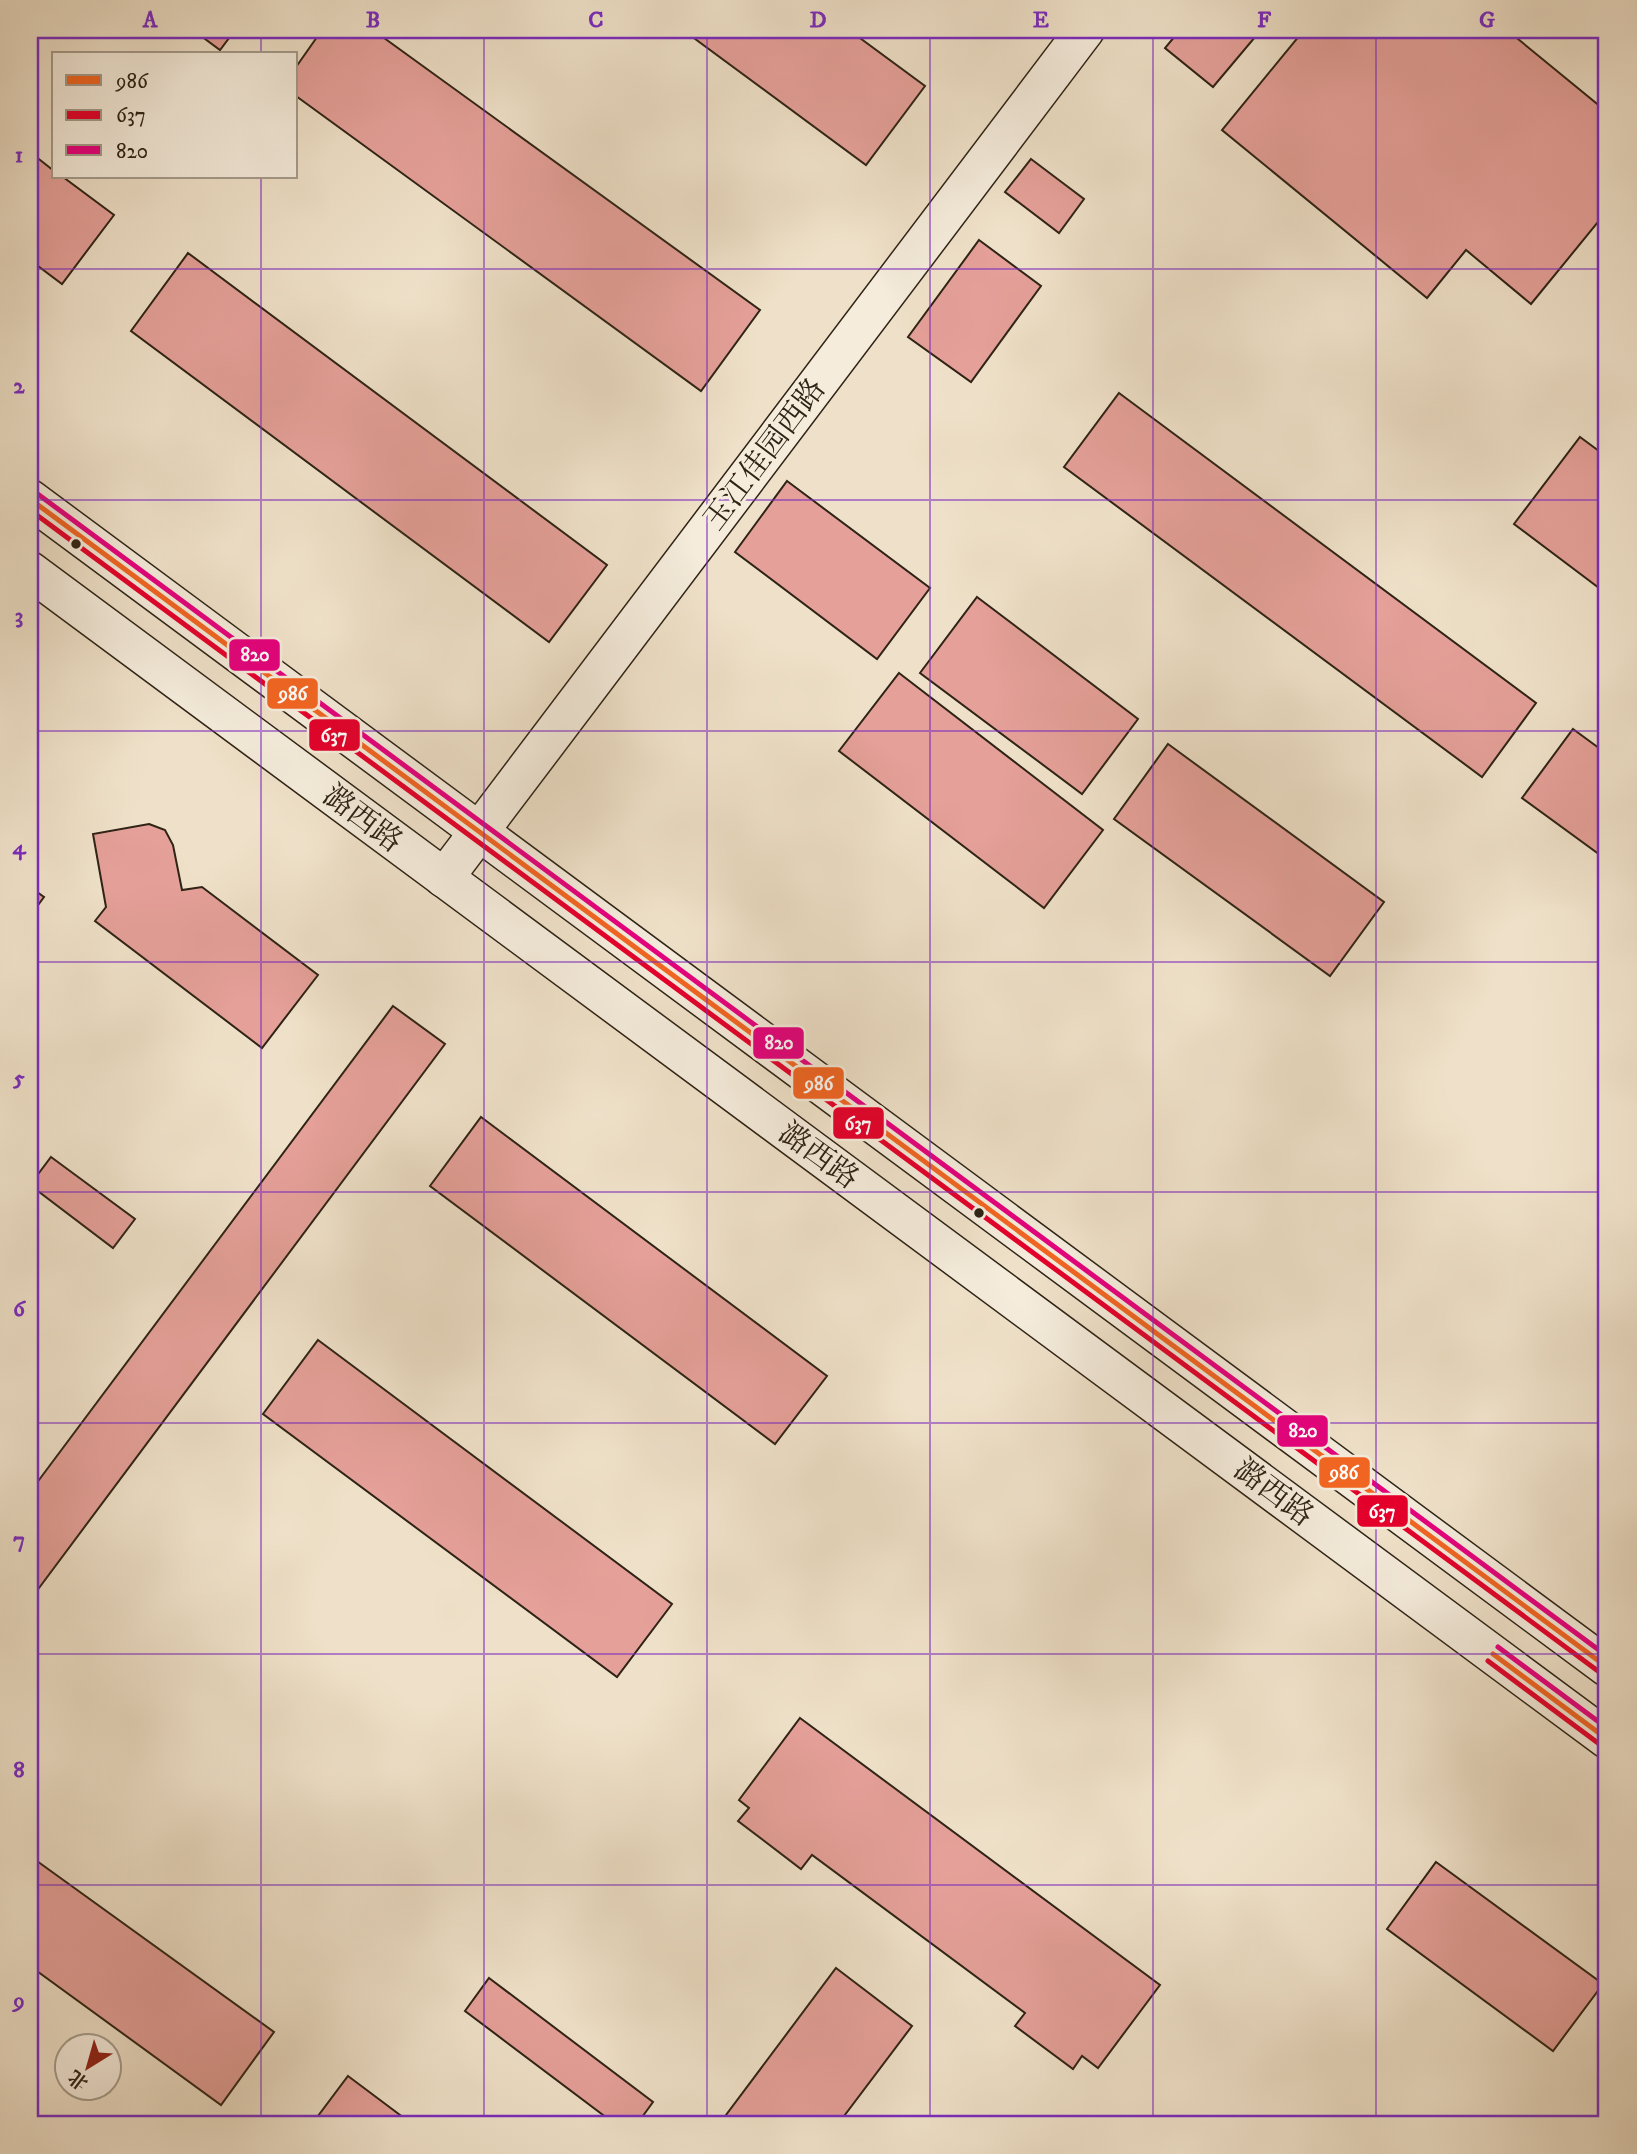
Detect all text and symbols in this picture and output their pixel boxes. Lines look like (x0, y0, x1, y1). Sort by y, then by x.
text: A (142, 6, 159, 35)
text: B (366, 6, 380, 35)
text: C (588, 6, 604, 35)
text: D (809, 6, 827, 35)
text: E (1033, 6, 1049, 35)
text: F (1257, 6, 1272, 35)
text: G (1479, 6, 1495, 35)
legend (52, 52, 298, 178)
text: 986 (115, 69, 149, 95)
text: 637 (116, 103, 146, 129)
text: 820 (116, 139, 148, 165)
text: 1 (15, 141, 23, 170)
text: 2 (13, 372, 25, 401)
street label: 玉江佳园西路 (696, 372, 834, 538)
unlabelled marker (69, 537, 83, 551)
text: 3 (15, 602, 23, 631)
line badge: 820 (228, 638, 281, 672)
text: 820 (240, 644, 270, 667)
line badge: 986 (266, 677, 319, 710)
text: 986 (277, 683, 309, 706)
line badge: 637 (308, 718, 361, 752)
text: 637 (321, 725, 348, 748)
street label: 潞西路 (315, 777, 409, 861)
text: 4 (12, 833, 27, 862)
line badge: 820 (752, 1026, 805, 1060)
text: 820 (764, 1032, 794, 1055)
text: 5 (12, 1064, 25, 1093)
line badge: 986 (792, 1066, 845, 1100)
text: 986 (803, 1073, 835, 1096)
line badge: 637 (832, 1106, 885, 1140)
text: 637 (845, 1113, 872, 1136)
street label: 潞西路 (771, 1115, 865, 1198)
unlabelled marker (972, 1206, 986, 1220)
text: 6 (13, 1295, 27, 1324)
line badge: 820 (1276, 1414, 1329, 1448)
text: 820 (1288, 1420, 1318, 1443)
street label: 潞西路 (1226, 1451, 1320, 1535)
line badge: 986 (1318, 1456, 1371, 1489)
text: 986 (1328, 1462, 1360, 1485)
line badge: 637 (1356, 1494, 1409, 1528)
text: 637 (1369, 1501, 1396, 1524)
text: 7 (13, 1526, 25, 1555)
text: 8 (13, 1756, 25, 1785)
text: 9 (11, 1987, 25, 2016)
north arrow (52, 2032, 122, 2102)
text: 北 (64, 2064, 93, 2094)

